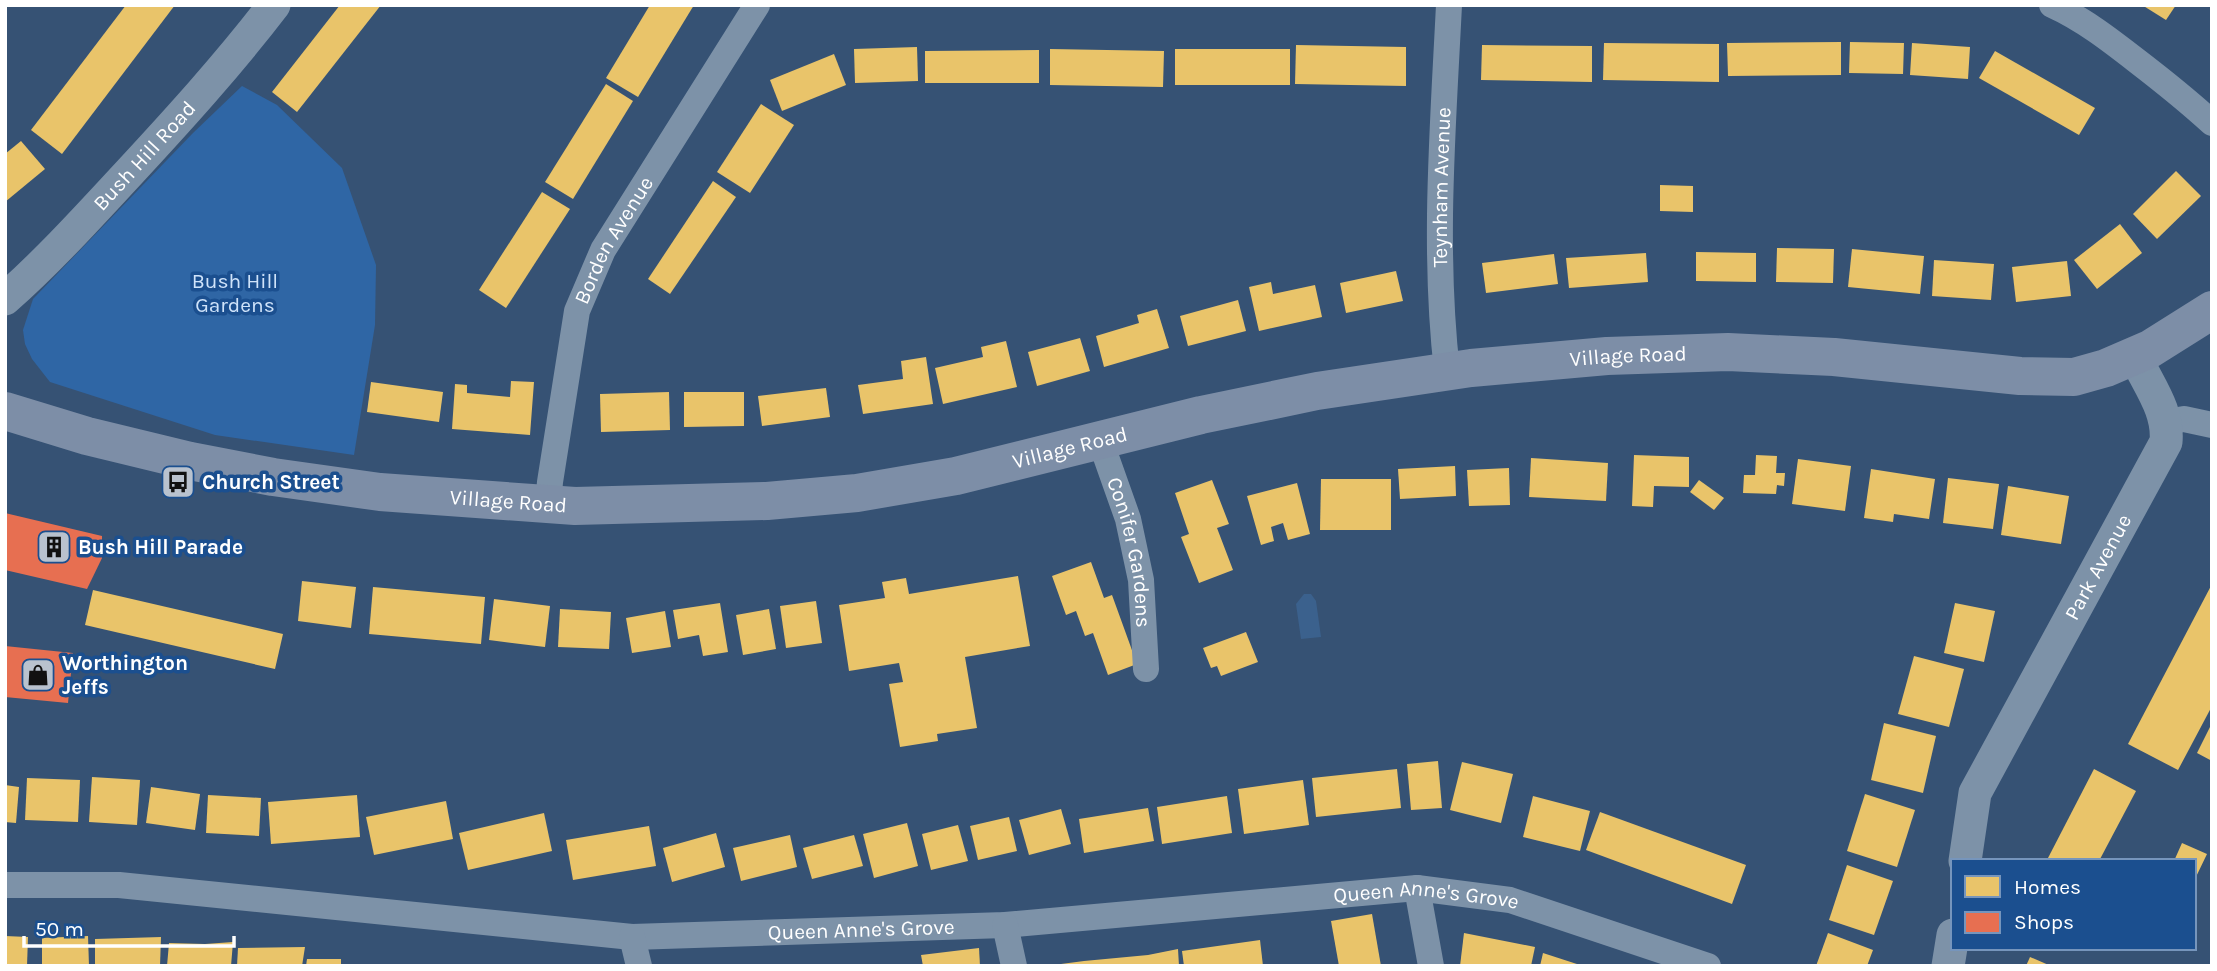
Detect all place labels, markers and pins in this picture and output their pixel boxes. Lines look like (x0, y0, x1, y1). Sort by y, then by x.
bus stop icon: Church Street (159, 463, 197, 501)
place label: Church Street (202, 470, 340, 494)
building icon: Bush Hill Parade (35, 528, 73, 566)
place label: Bush Hill Parade (78, 535, 243, 559)
place label: Worthington Jeffs (62, 651, 188, 699)
shop icon: Worthington Jeffs (19, 656, 57, 694)

